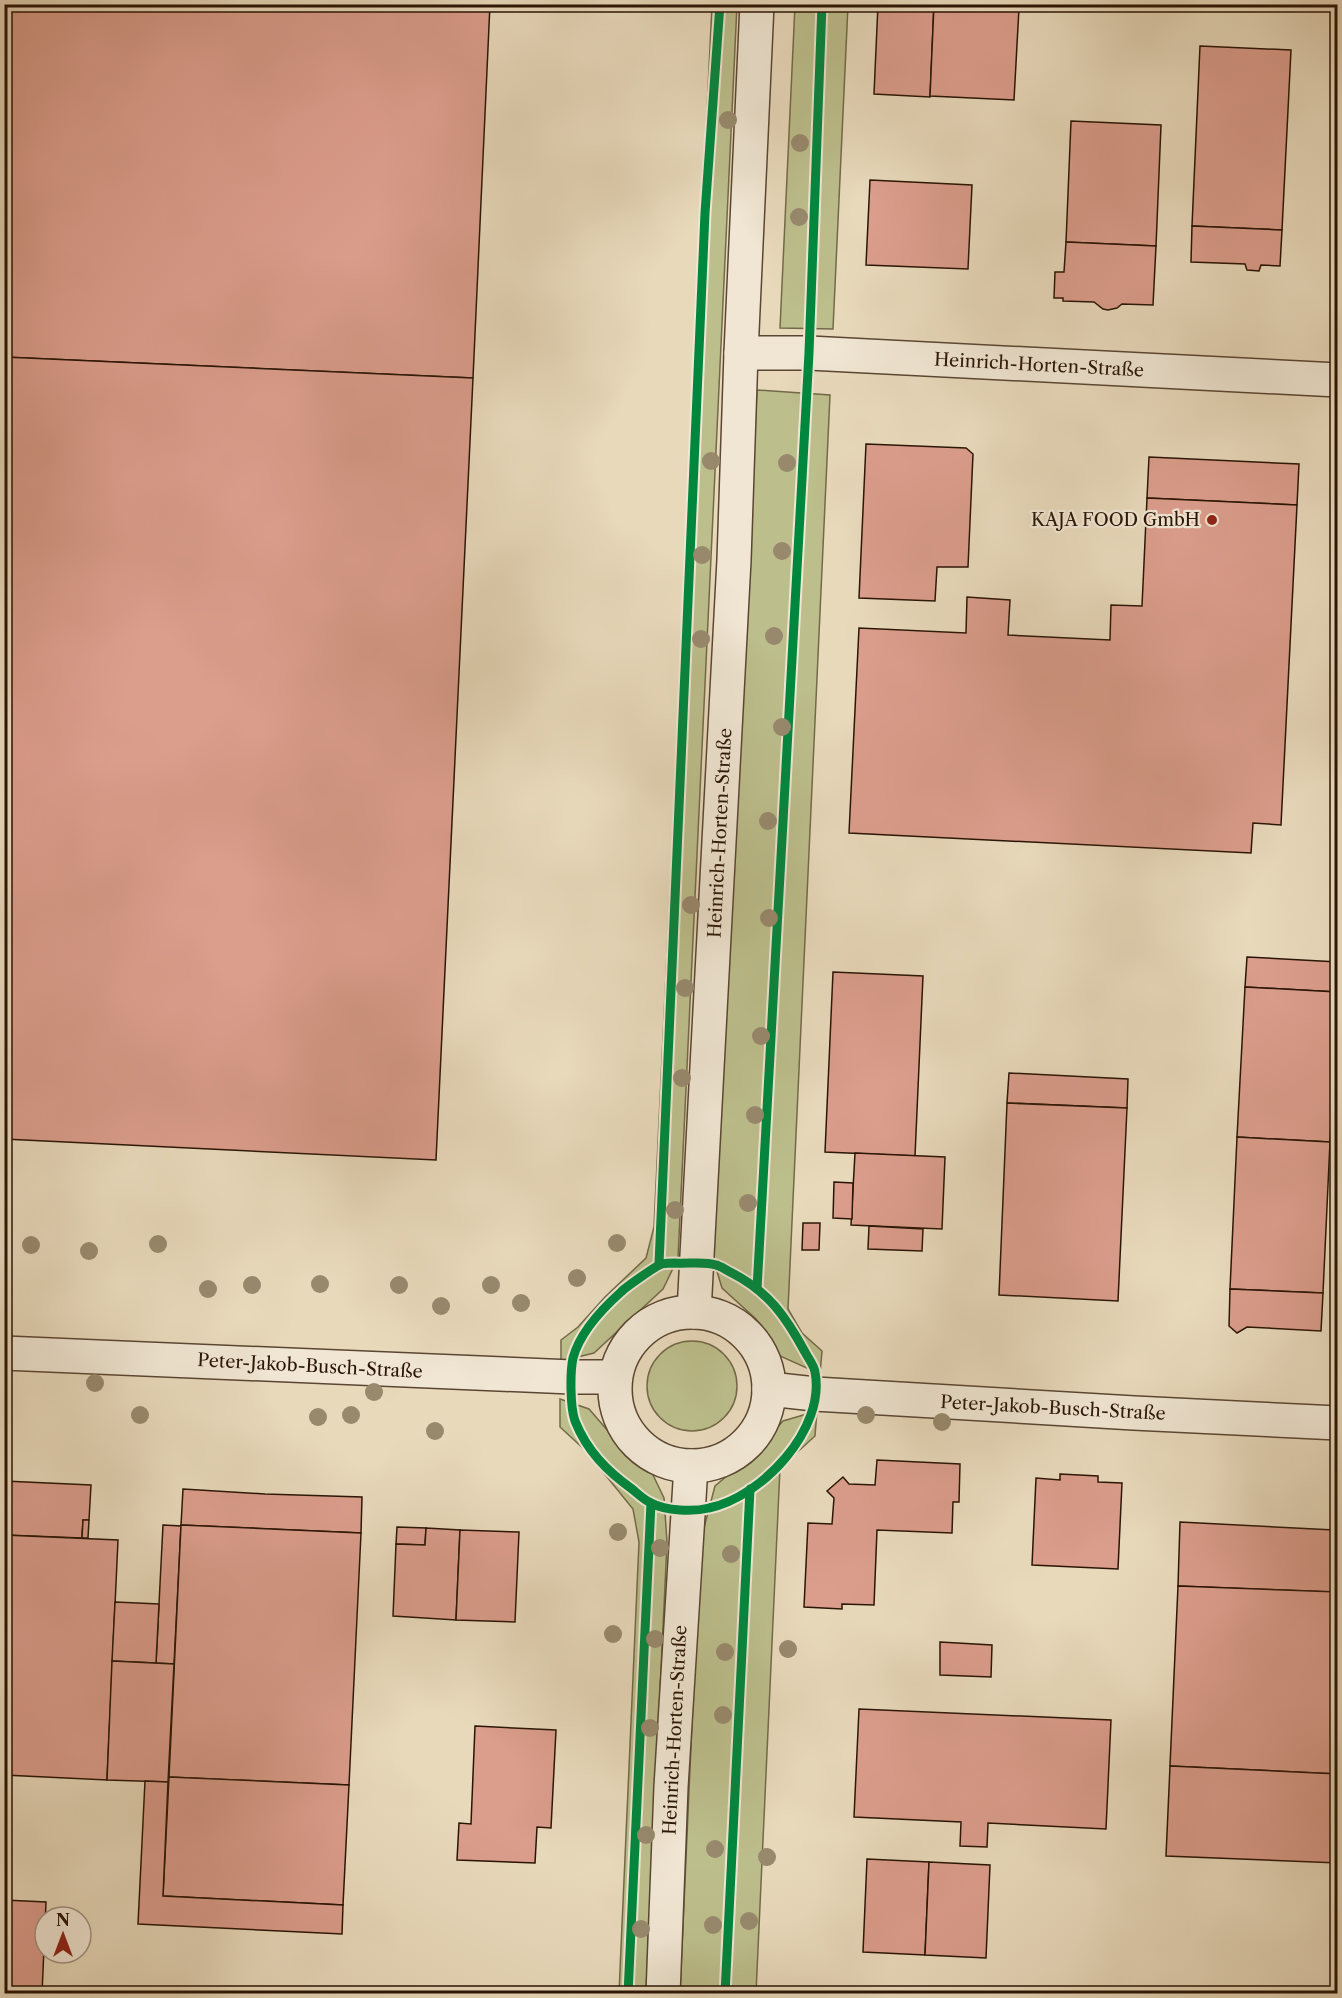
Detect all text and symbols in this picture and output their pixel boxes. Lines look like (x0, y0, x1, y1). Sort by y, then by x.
street label: Heinrich-Horten-Straße (934, 349, 1144, 381)
place label: KAJA FOOD GmbH (1031, 509, 1200, 531)
marker: KAJA FOOD GmbH (1205, 513, 1219, 527)
street label: Heinrich-Horten-Straße (704, 728, 736, 938)
street label: Peter-Jakob-Busch-Straße (197, 1349, 423, 1383)
street label: Peter-Jakob-Busch-Straße (940, 1391, 1166, 1425)
street label: Heinrich-Horten-Straße (659, 1625, 691, 1835)
north arrow (33, 1905, 93, 1965)
text: N (56, 1910, 70, 1930)

